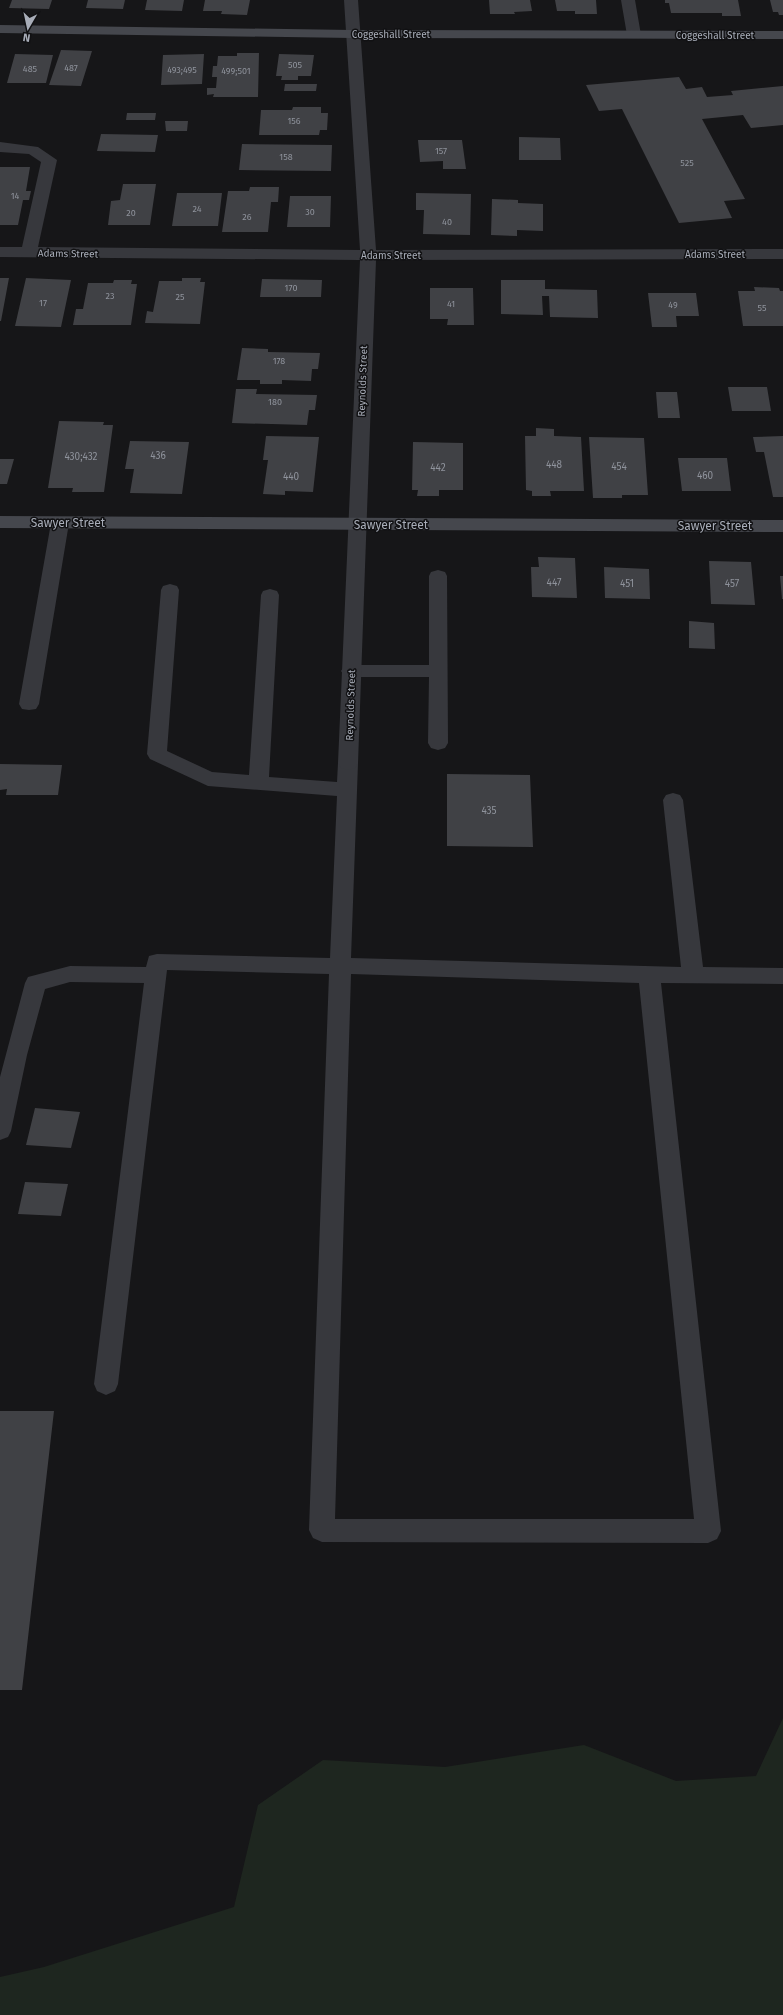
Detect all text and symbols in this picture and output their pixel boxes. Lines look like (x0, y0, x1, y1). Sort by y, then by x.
north arrow (8, 8, 48, 48)
street label: Coggeshall Street (352, 29, 431, 41)
text: N (22, 30, 31, 44)
street label: Coggeshall Street (676, 30, 755, 42)
house number: 505 (288, 60, 303, 70)
house number: 487 (64, 63, 78, 73)
house number: 485 (23, 64, 38, 74)
house number: 493;495 (167, 65, 197, 75)
house number: 499;501 (221, 66, 251, 76)
house number: 156 (287, 116, 301, 126)
house number: 157 (435, 146, 447, 156)
house number: 158 (279, 152, 293, 162)
house number: 525 (680, 158, 694, 168)
house number: 14 (11, 191, 20, 201)
house number: 24 (192, 204, 202, 214)
house number: 30 (305, 207, 315, 217)
house number: 20 (126, 208, 136, 218)
house number: 26 (242, 212, 252, 222)
house number: 40 (442, 217, 452, 227)
street label: Adams Street (38, 247, 99, 261)
street label: Adams Street (685, 249, 745, 261)
street label: Adams Street (361, 250, 421, 262)
house number: 170 (285, 283, 297, 293)
house number: 23 (106, 291, 114, 301)
house number: 25 (176, 292, 185, 302)
house number: 17 (39, 298, 47, 308)
house number: 41 (447, 299, 455, 309)
house number: 49 (668, 300, 678, 310)
house number: 55 (758, 303, 767, 313)
street label: Reynolds Street (356, 345, 370, 417)
house number: 178 (273, 356, 285, 366)
house number: 180 (268, 397, 282, 407)
house number: 436 (150, 450, 166, 462)
house number: 430;432 (64, 451, 98, 463)
house number: 448 (546, 459, 563, 471)
house number: 454 (611, 461, 627, 473)
house number: 442 (430, 462, 446, 474)
house number: 460 (697, 470, 714, 482)
house number: 440 (283, 471, 300, 483)
street label: Sawyer Street (31, 516, 106, 530)
street label: Sawyer Street (354, 518, 429, 532)
street label: Sawyer Street (678, 519, 753, 533)
house number: 447 (547, 577, 562, 589)
house number: 451 (620, 578, 634, 590)
house number: 457 (725, 578, 740, 590)
street label: Reynolds Street (344, 669, 358, 741)
house number: 435 (481, 805, 497, 817)

